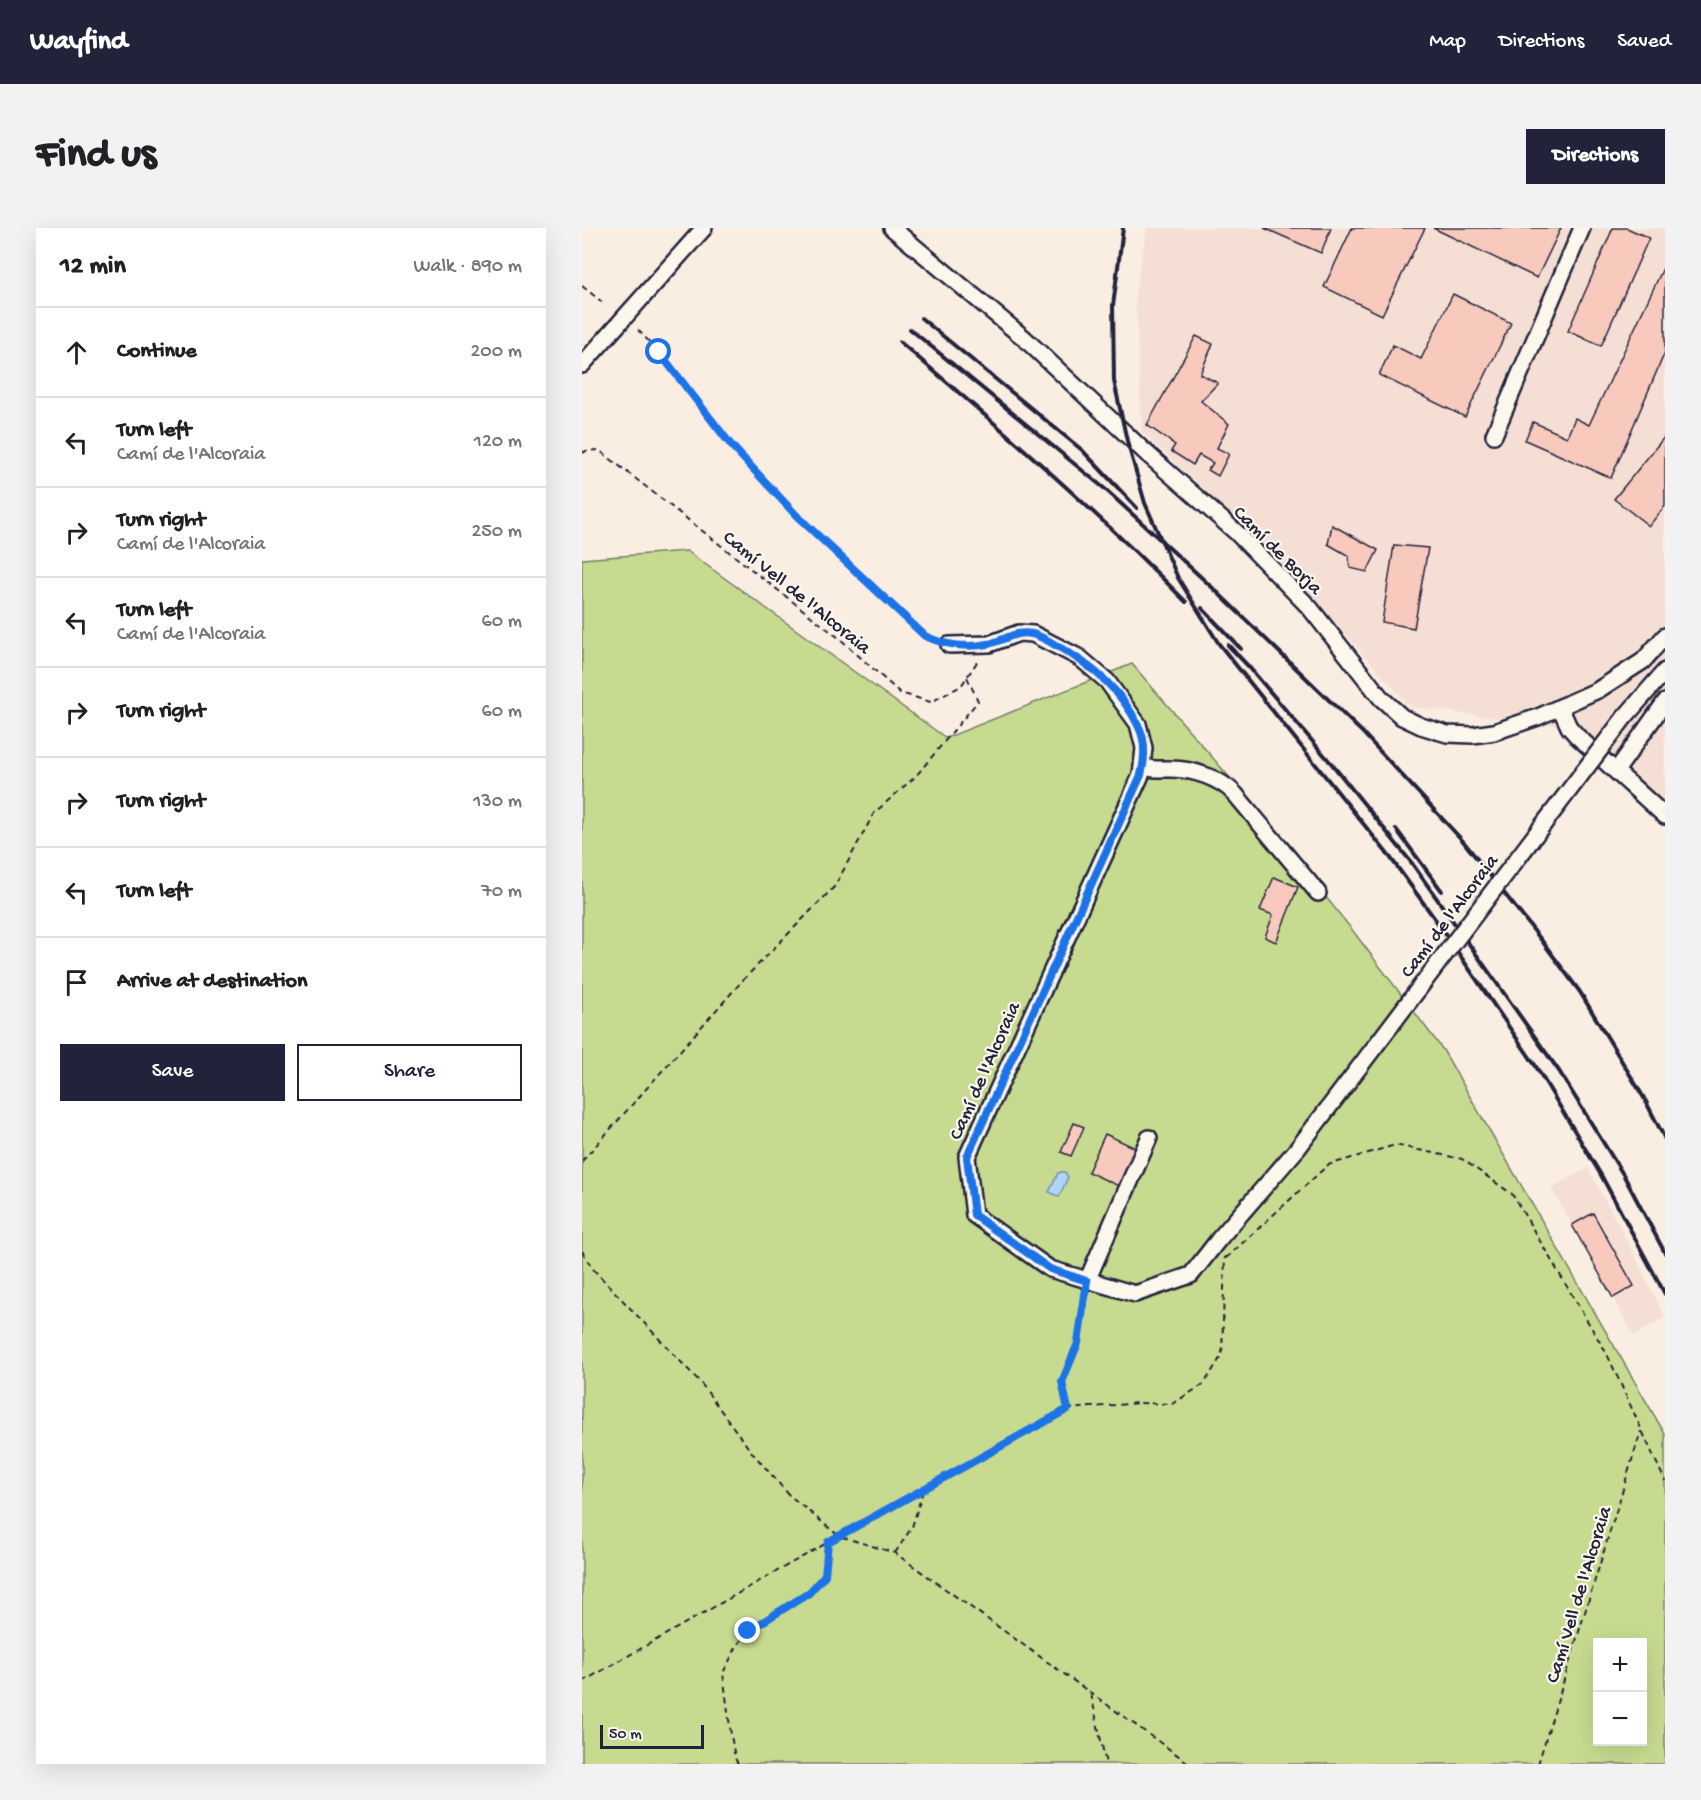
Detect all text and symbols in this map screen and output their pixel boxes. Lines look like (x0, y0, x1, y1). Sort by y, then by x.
text: Wayfind (30, 26, 127, 59)
text: Map (1429, 30, 1466, 55)
text: Directions (1499, 30, 1584, 55)
text: Saved (1617, 30, 1671, 55)
button: Directions (1526, 129, 1665, 184)
text: Find us (36, 132, 156, 181)
text: 12 min (60, 252, 126, 283)
text: Walk · 890 m (414, 256, 522, 279)
icon: ahead (60, 336, 93, 369)
route start (645, 338, 671, 364)
text: Continue (117, 339, 197, 365)
text: 200 m (471, 341, 522, 364)
text: Turn left (117, 418, 191, 444)
icon: left (60, 426, 93, 459)
text: 120 m (474, 431, 522, 454)
text: Camí de l'Alcoraia (117, 444, 265, 467)
street label: Camí de Borja (1227, 502, 1327, 601)
text: Turn right (117, 508, 205, 534)
icon: right (60, 516, 93, 549)
text: 250 m (471, 521, 522, 544)
street label: Camí Vell de l'Alcoraia (717, 527, 875, 661)
text: Camí de l'Alcoraia (117, 534, 265, 557)
text: Turn left (117, 598, 191, 624)
icon: left (60, 606, 93, 639)
text: 60 m (482, 611, 522, 634)
text: Camí de l'Alcoraia (117, 624, 265, 647)
icon: right (60, 696, 93, 729)
text: Turn right (117, 699, 205, 725)
text: 60 m (482, 701, 522, 724)
icon: right (60, 786, 93, 819)
text: Turn right (117, 789, 205, 815)
text: 130 m (473, 791, 522, 814)
street label: Camí de l'Alcoraia (1397, 850, 1505, 983)
icon: left (60, 876, 93, 909)
text: Turn left (117, 879, 191, 905)
text: 70 m (481, 881, 522, 904)
icon: arrive (60, 966, 93, 999)
text: Arrive at destination (117, 969, 307, 995)
street label: Camí de l'Alcoraia (945, 998, 1027, 1144)
button: Save (60, 1044, 285, 1101)
button: Share (297, 1044, 522, 1101)
street label: Camí Vell de l'Alcoraia (1543, 1503, 1618, 1686)
route end (734, 1617, 760, 1643)
map controls (1593, 1638, 1647, 1746)
button: + (1593, 1638, 1647, 1692)
button: − (1593, 1692, 1647, 1746)
scale bar (600, 1722, 704, 1750)
text: 50 m (609, 1726, 642, 1745)

